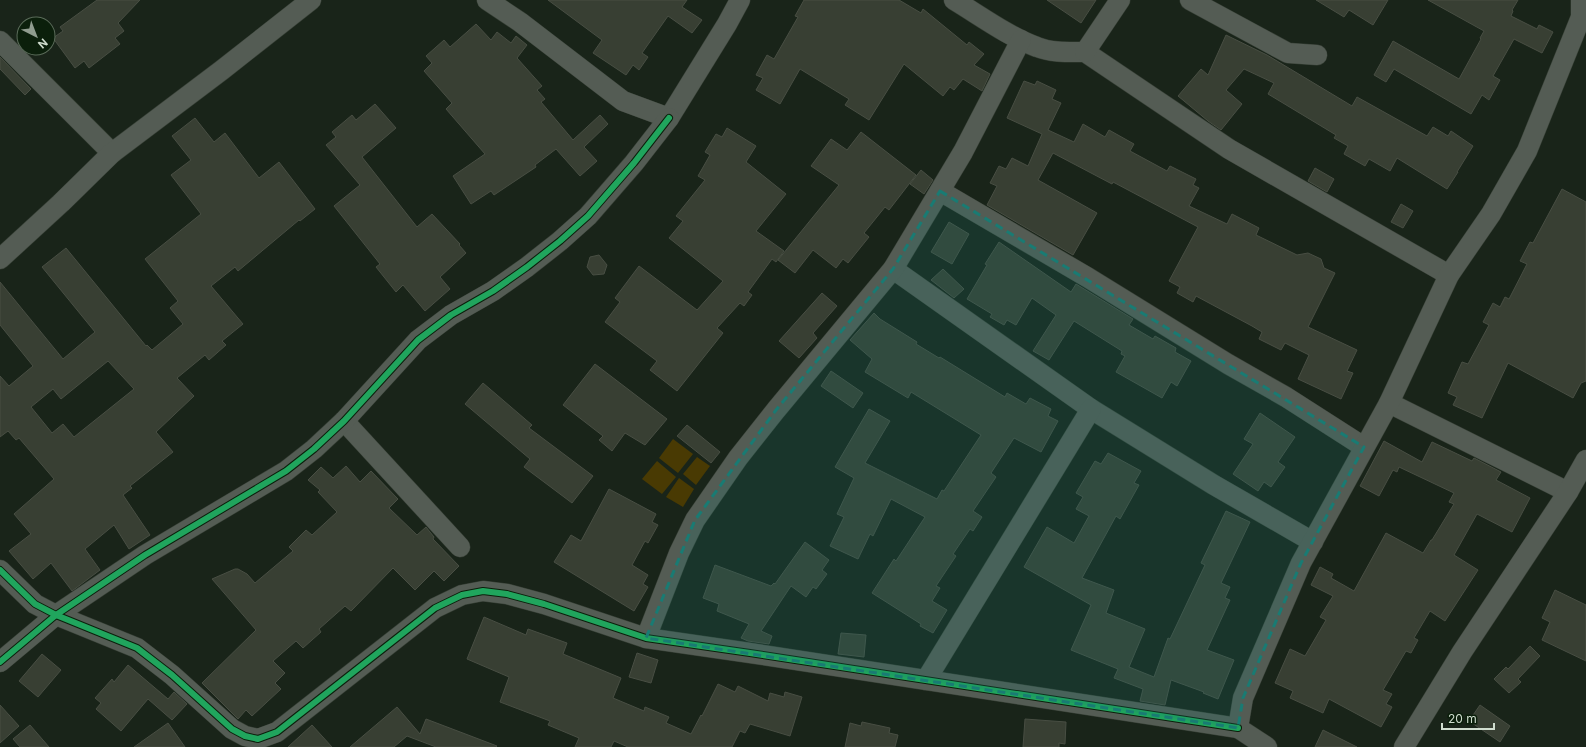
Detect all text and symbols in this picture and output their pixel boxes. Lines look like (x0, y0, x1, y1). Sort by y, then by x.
north arrow (16, 16, 56, 56)
text: N (35, 35, 50, 51)
scale bar (1442, 705, 1494, 731)
text: 20 m (1448, 711, 1477, 726)

